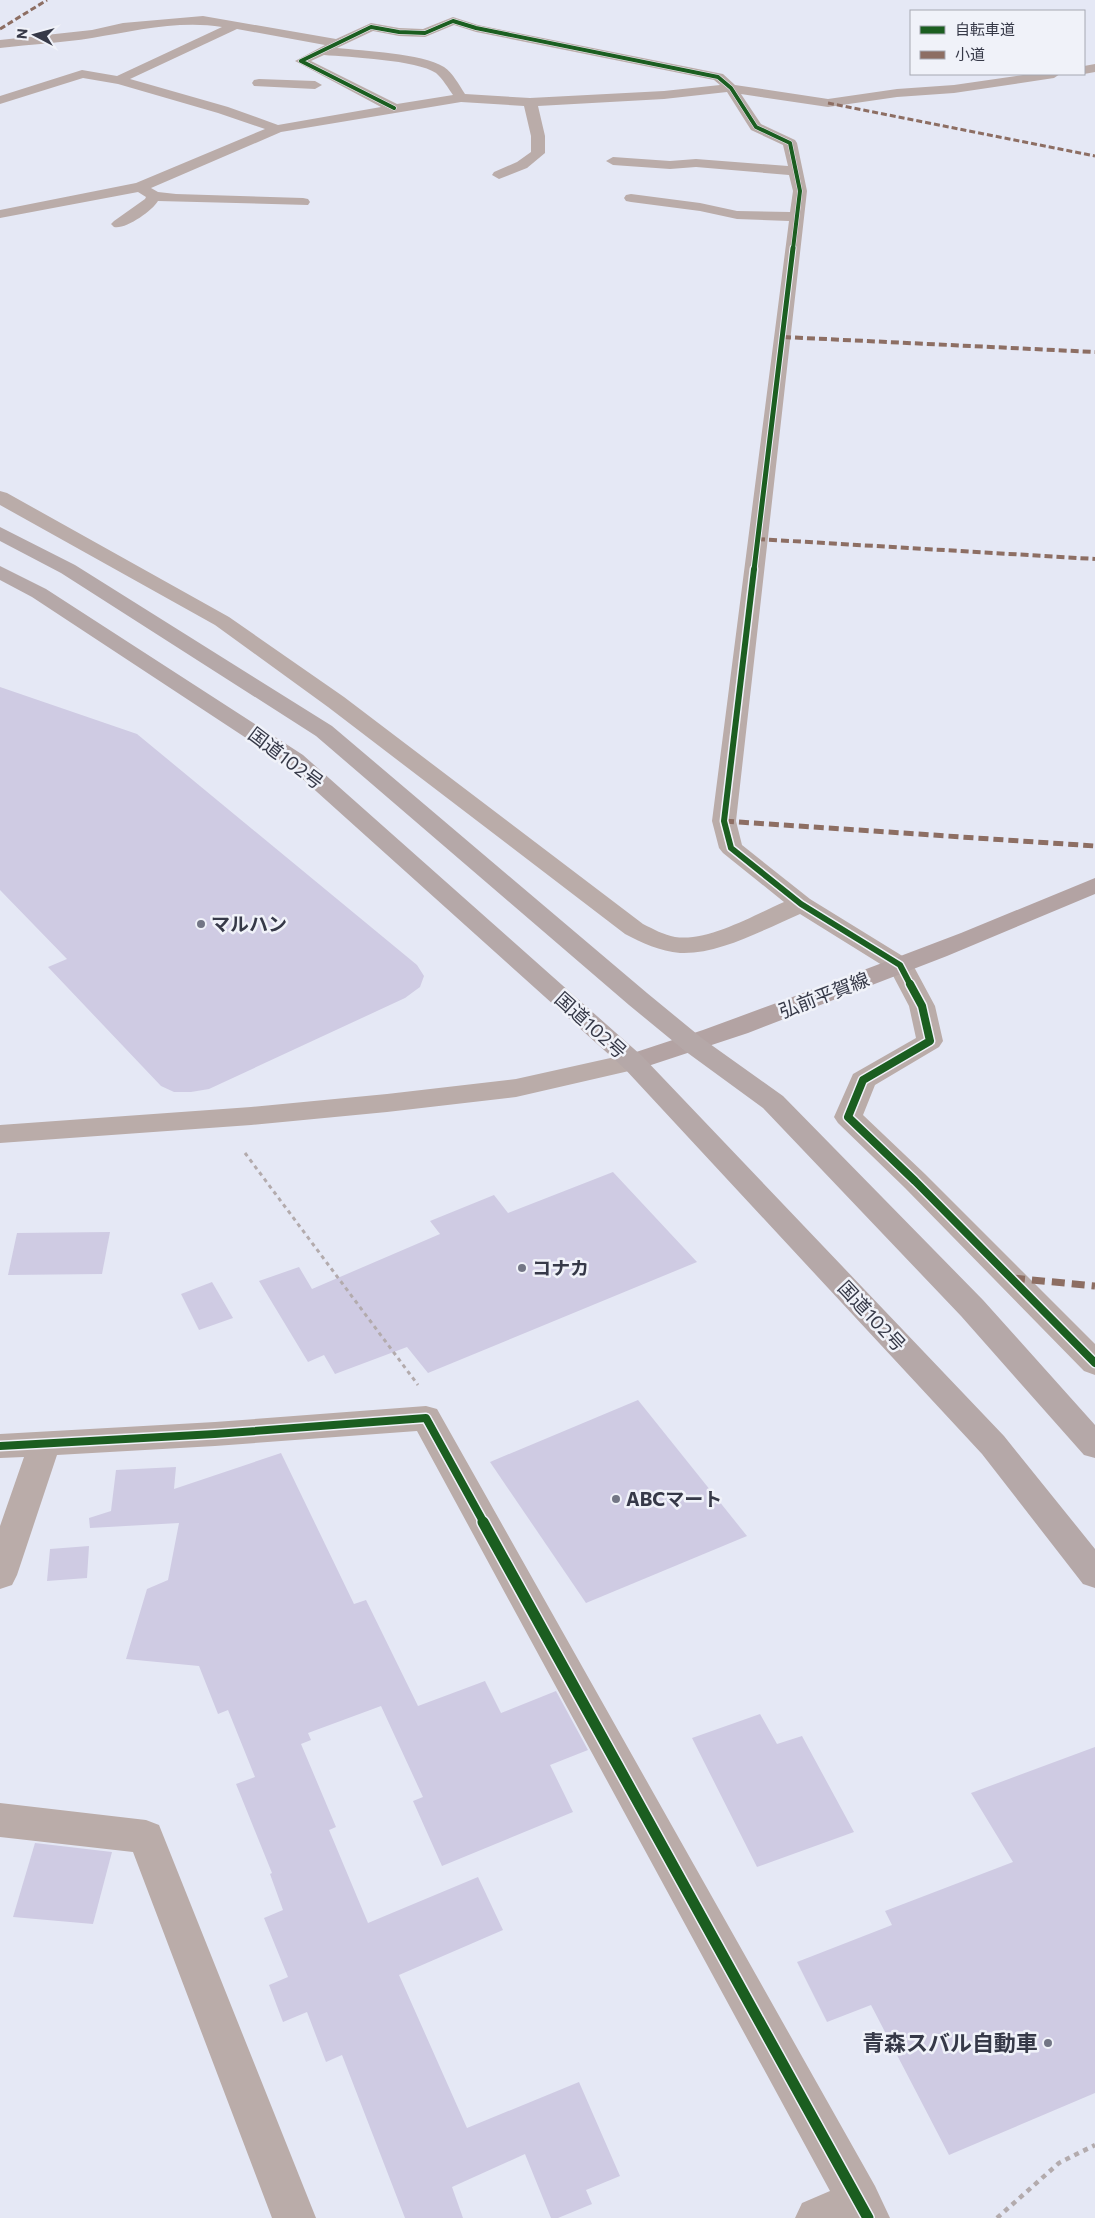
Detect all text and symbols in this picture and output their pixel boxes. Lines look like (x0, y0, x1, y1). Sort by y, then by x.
north arrow (10, 10, 60, 60)
legend (910, 10, 1085, 75)
text: 自転車道 (955, 20, 1015, 38)
text: N (13, 27, 31, 40)
text: 小道 (955, 45, 985, 63)
street label: 国道102号 (244, 722, 328, 793)
place label: マルハン (211, 912, 287, 935)
marker: マルハン (195, 918, 207, 930)
street label: 弘前平賀線 (775, 967, 872, 1022)
street label: 国道102号 (551, 987, 632, 1063)
place label: コナカ (532, 1256, 589, 1279)
marker: コナカ (516, 1262, 528, 1274)
street label: 国道102号 (834, 1276, 911, 1356)
place label: ABCマート (626, 1487, 722, 1510)
marker: ABCマート (610, 1493, 622, 1505)
place label: 青森スバル自動車 (862, 2029, 1038, 2056)
marker: 青森スバル自動車 (1042, 2037, 1054, 2049)

